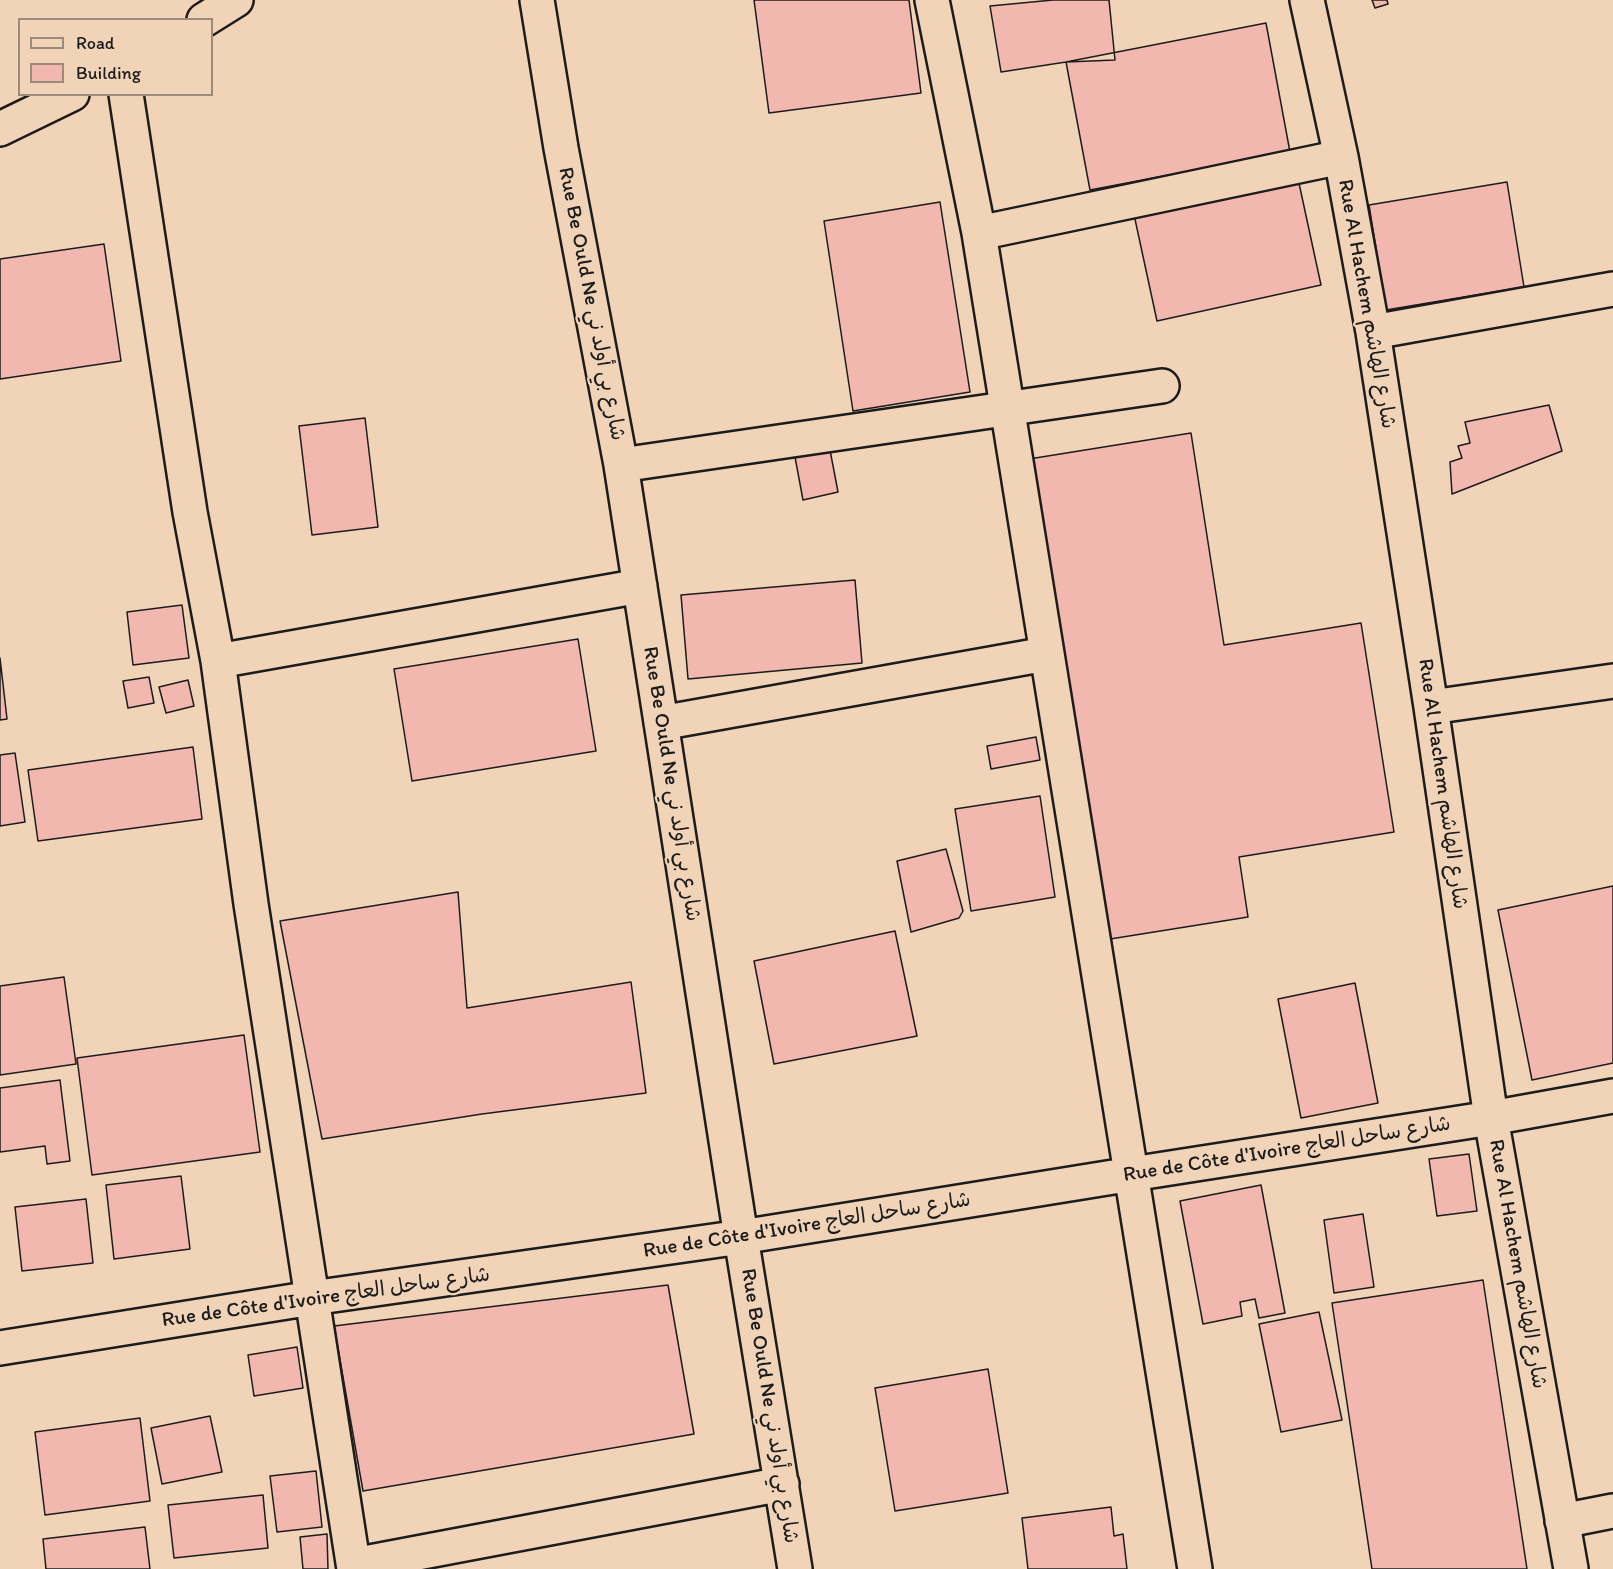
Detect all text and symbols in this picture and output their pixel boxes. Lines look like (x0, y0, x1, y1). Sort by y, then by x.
legend (18, 18, 213, 96)
text: Road (76, 32, 115, 54)
text: Building (76, 62, 141, 84)
street label: Rue Be Ould Ne شارع بي أولد ني (552, 165, 630, 443)
street label: Rue Al Hachem شارع الهاشم (1332, 177, 1400, 431)
street label: Rue Be Ould Ne شارع بي أولد ني (637, 645, 705, 923)
street label: Rue Al Hachem شارع الهاشم (1412, 657, 1472, 911)
street label: Rue de Côte d'Ivoire شارع ساحل العاج (1121, 1112, 1453, 1188)
street label: Rue Al Hachem شارع الهاشم (1483, 1137, 1551, 1391)
street label: Rue de Côte d'Ivoire شارع ساحل العاج (641, 1188, 973, 1264)
street label: Rue de Côte d'Ivoire شارع ساحل العاج (160, 1262, 492, 1334)
street label: Rue Be Ould Ne شارع بي أولد ني (735, 1267, 803, 1545)

